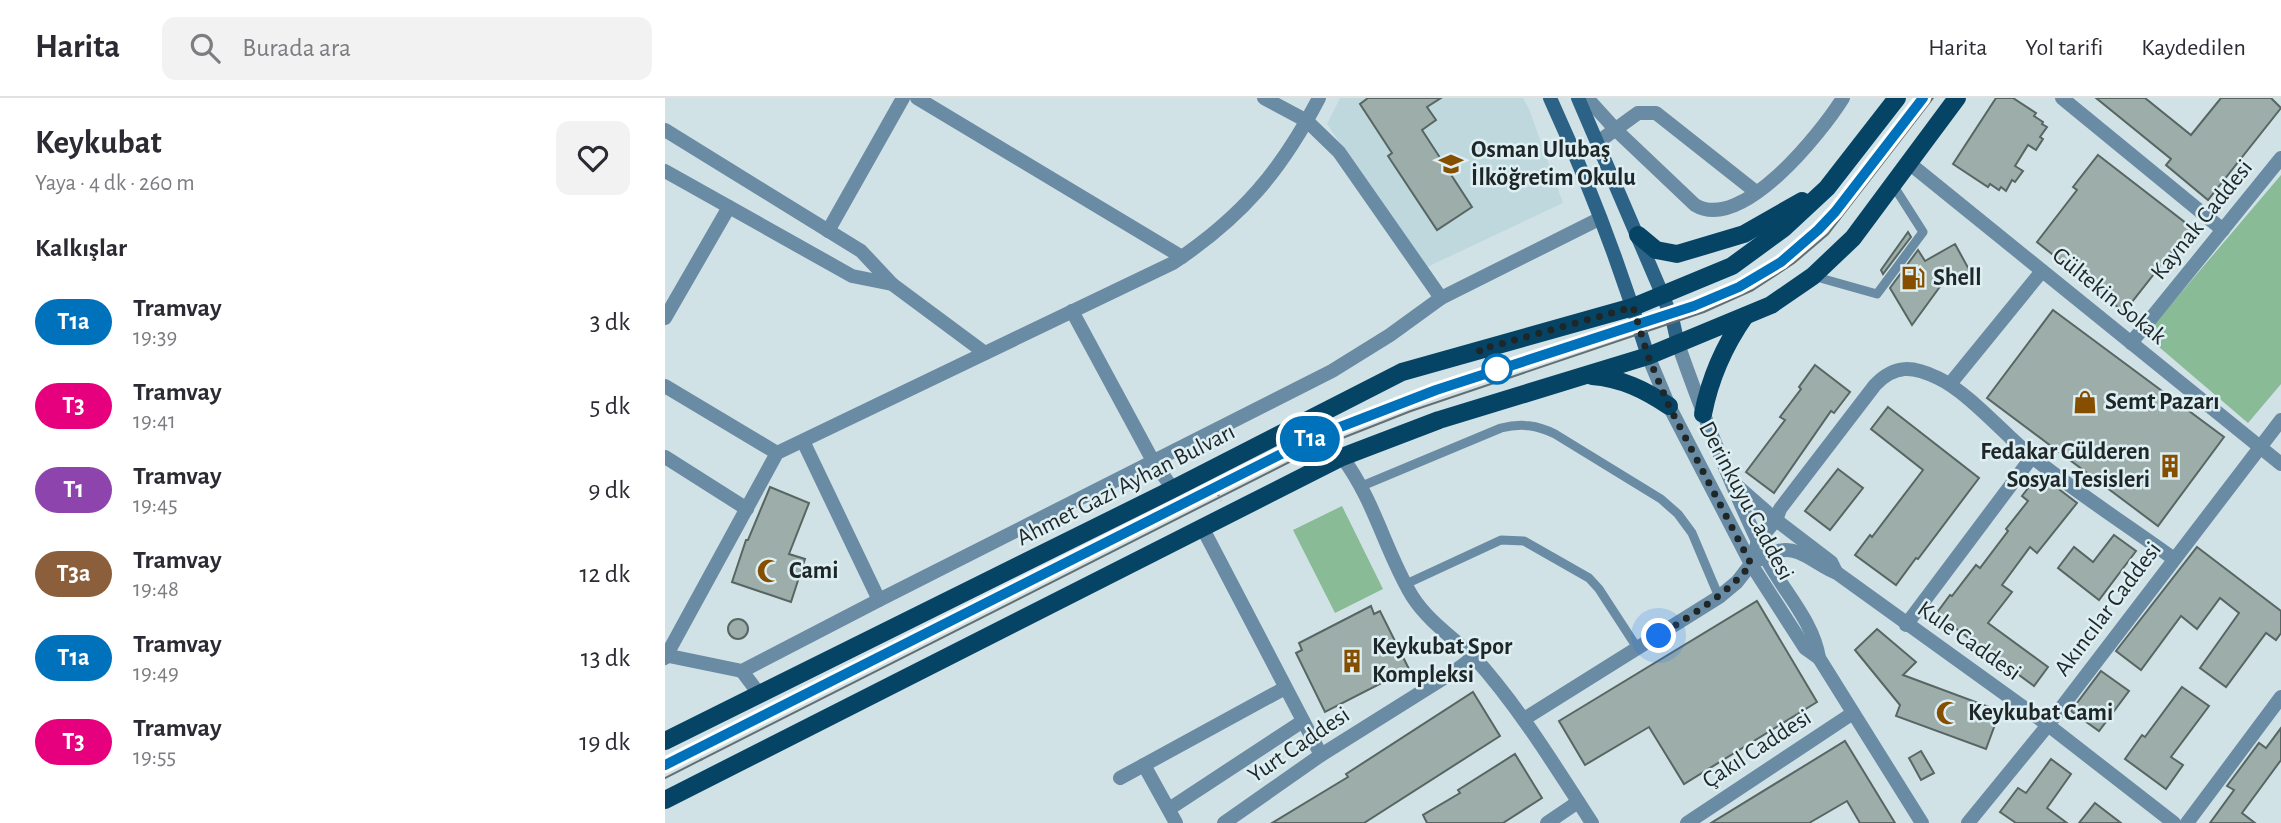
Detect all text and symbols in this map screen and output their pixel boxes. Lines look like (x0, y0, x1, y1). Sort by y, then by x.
search box (162, 17, 652, 80)
icon: search (186, 29, 224, 67)
text: Harita (35, 31, 120, 64)
text: Burada ara (242, 35, 351, 61)
text: Harita (1928, 36, 1987, 60)
text: Yol tarifi (2025, 36, 2103, 60)
text: Kaydedilen (2141, 36, 2246, 60)
button: heart (556, 121, 630, 195)
text: Keykubat (35, 127, 162, 160)
place label: Osman Ulubaş İlköğretim Okulu (1471, 138, 1636, 190)
school or university icon: Osman Ulubaş İlköğretim Okulu (1437, 150, 1465, 178)
street label: Kaynak Caddesi (2147, 156, 2257, 284)
text: Yaya · 4 dk · 260 m (35, 172, 195, 195)
text: Kalkışlar (35, 235, 127, 261)
street label: Gültekin Sokak (2048, 243, 2170, 349)
fuel station icon: Shell (1899, 264, 1927, 292)
place label: Shell (1933, 266, 1981, 290)
text: Tramvay (133, 295, 222, 321)
text: 3 dk (590, 309, 630, 335)
text: T1a (57, 310, 90, 334)
text: 19:39 (133, 326, 177, 349)
unlabelled marker (1482, 354, 1512, 384)
text: Tramvay (133, 379, 222, 405)
shop icon: Semt Pazarı (2071, 388, 2099, 416)
place label: Semt Pazarı (2105, 390, 2219, 414)
text: 5 dk (590, 393, 630, 419)
text: T3 (62, 394, 85, 418)
text: 19:41 (133, 410, 176, 433)
line badge: T1a (1270, 416, 1350, 462)
street label: Derinkuyu Caddesi (1694, 418, 1798, 584)
street label: Ahmet Gazi Ayhan Bulvarı (1013, 419, 1239, 551)
text: T1a (1294, 427, 1326, 451)
place label: Fedakar Gülderen Sosyal Tesisleri (1980, 440, 2150, 492)
building icon: Fedakar Gülderen Sosyal Tesisleri (2156, 452, 2184, 480)
text: Tramvay (133, 463, 222, 489)
text: 9 dk (588, 477, 630, 503)
text: T1 (63, 478, 84, 502)
text: 19:45 (133, 494, 178, 517)
street label: Akıncılar Caddesi (2050, 538, 2166, 680)
text: Tramvay (133, 547, 222, 573)
mosque icon: Cami (755, 557, 783, 585)
place label: Cami (789, 559, 838, 583)
text: 12 dk (580, 561, 630, 587)
text: T3a (57, 562, 90, 586)
text: 19:48 (133, 578, 179, 601)
street label: Kule Caddesi (1913, 597, 2025, 685)
your location (1641, 618, 1676, 653)
text: Tramvay (133, 631, 222, 657)
place label: Keykubat Spor Kompleksi (1372, 635, 1513, 687)
text: 13 dk (581, 645, 630, 671)
text: T1a (57, 646, 90, 670)
building icon: Keykubat Spor Kompleksi (1338, 647, 1366, 675)
text: 19:49 (133, 662, 179, 685)
mosque icon: Keykubat Cami (1934, 699, 1962, 727)
place label: Keykubat Cami (1968, 701, 2113, 725)
street label: Yurt Caddesi (1244, 702, 1354, 788)
street label: Çakıl Caddesi (1698, 705, 1816, 793)
text: Tramvay (133, 715, 222, 741)
text: 19 dk (579, 729, 630, 755)
text: T3 (62, 730, 85, 754)
text: 19:55 (133, 746, 176, 769)

